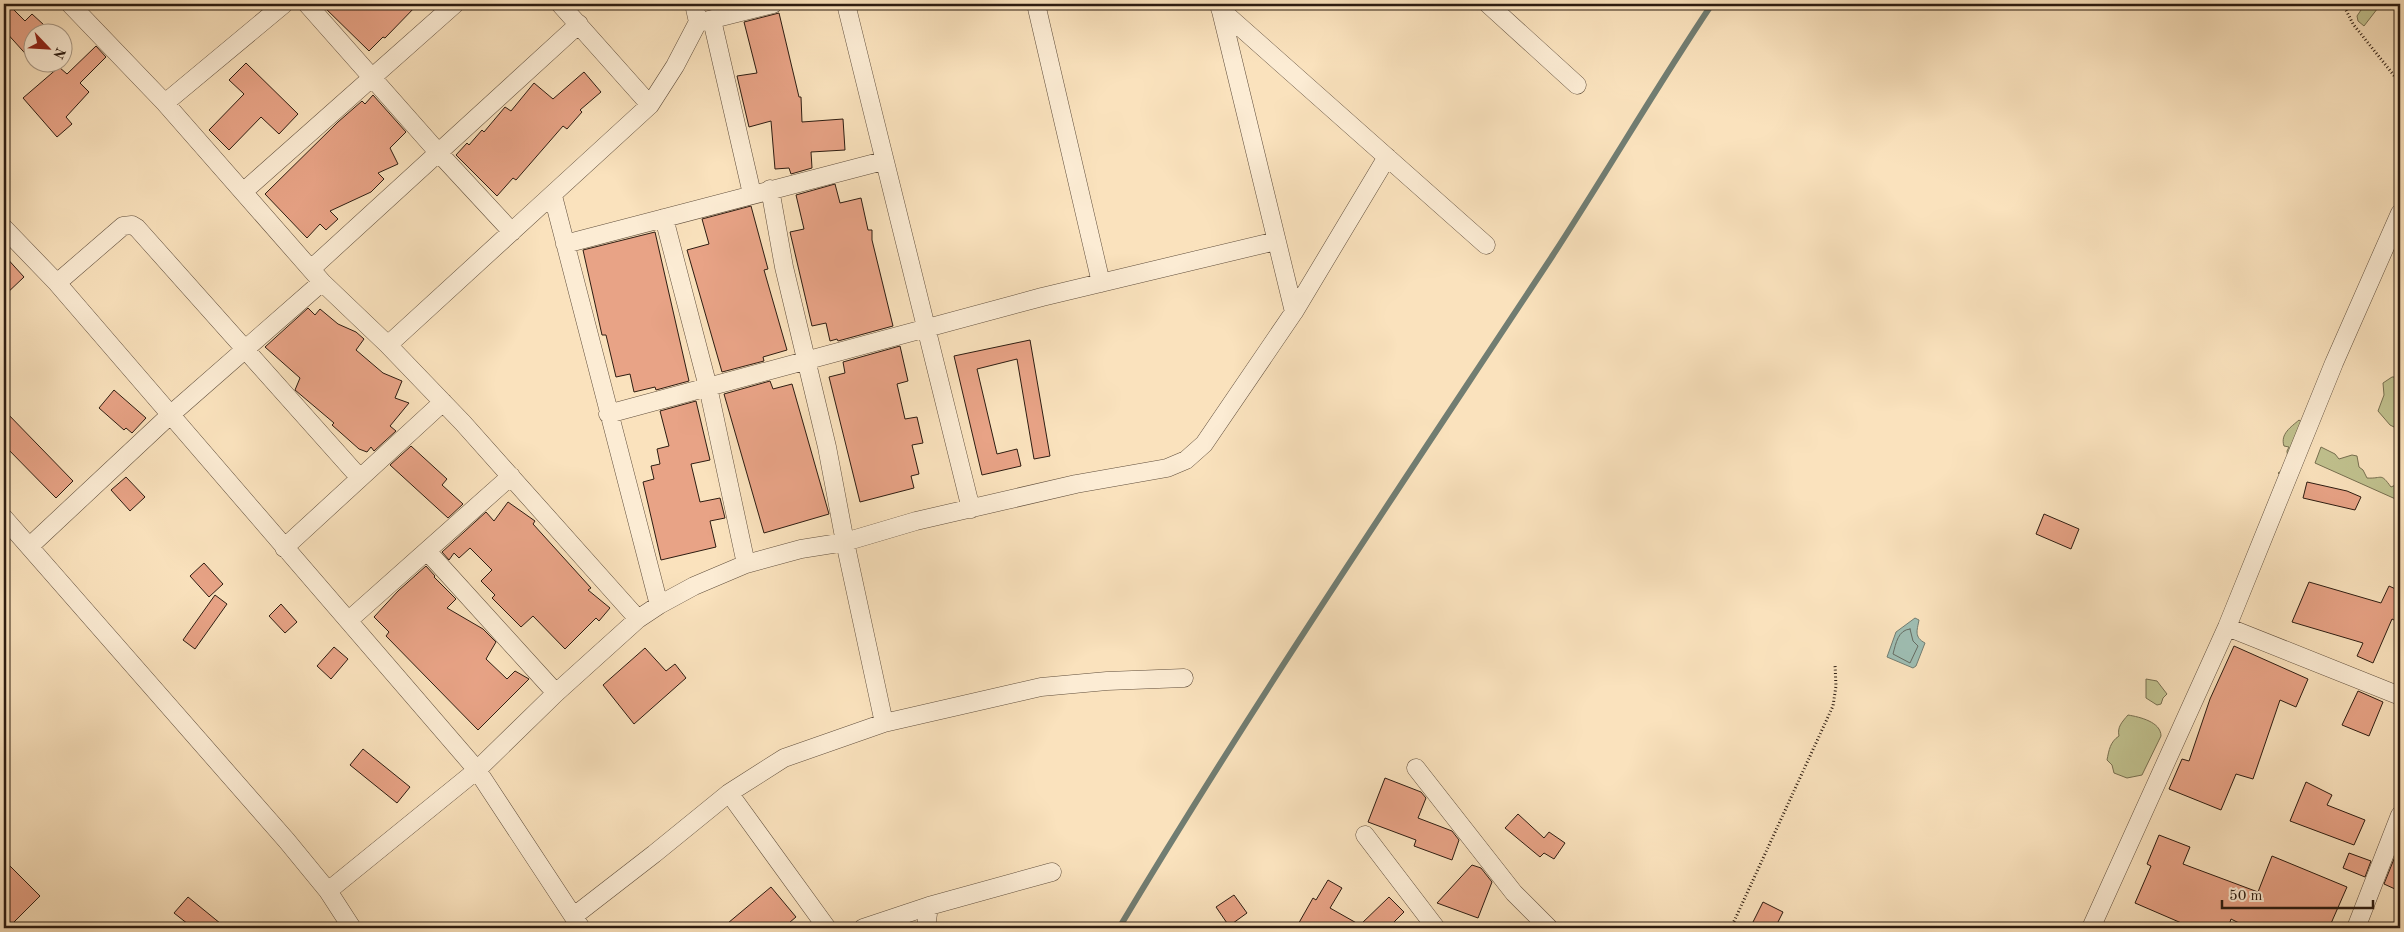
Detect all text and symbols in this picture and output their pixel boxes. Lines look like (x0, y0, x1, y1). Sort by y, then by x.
north arrow (22, 22, 72, 72)
text: N (50, 45, 67, 61)
scale bar (2222, 877, 2373, 909)
text: 50 m (2229, 889, 2263, 904)

